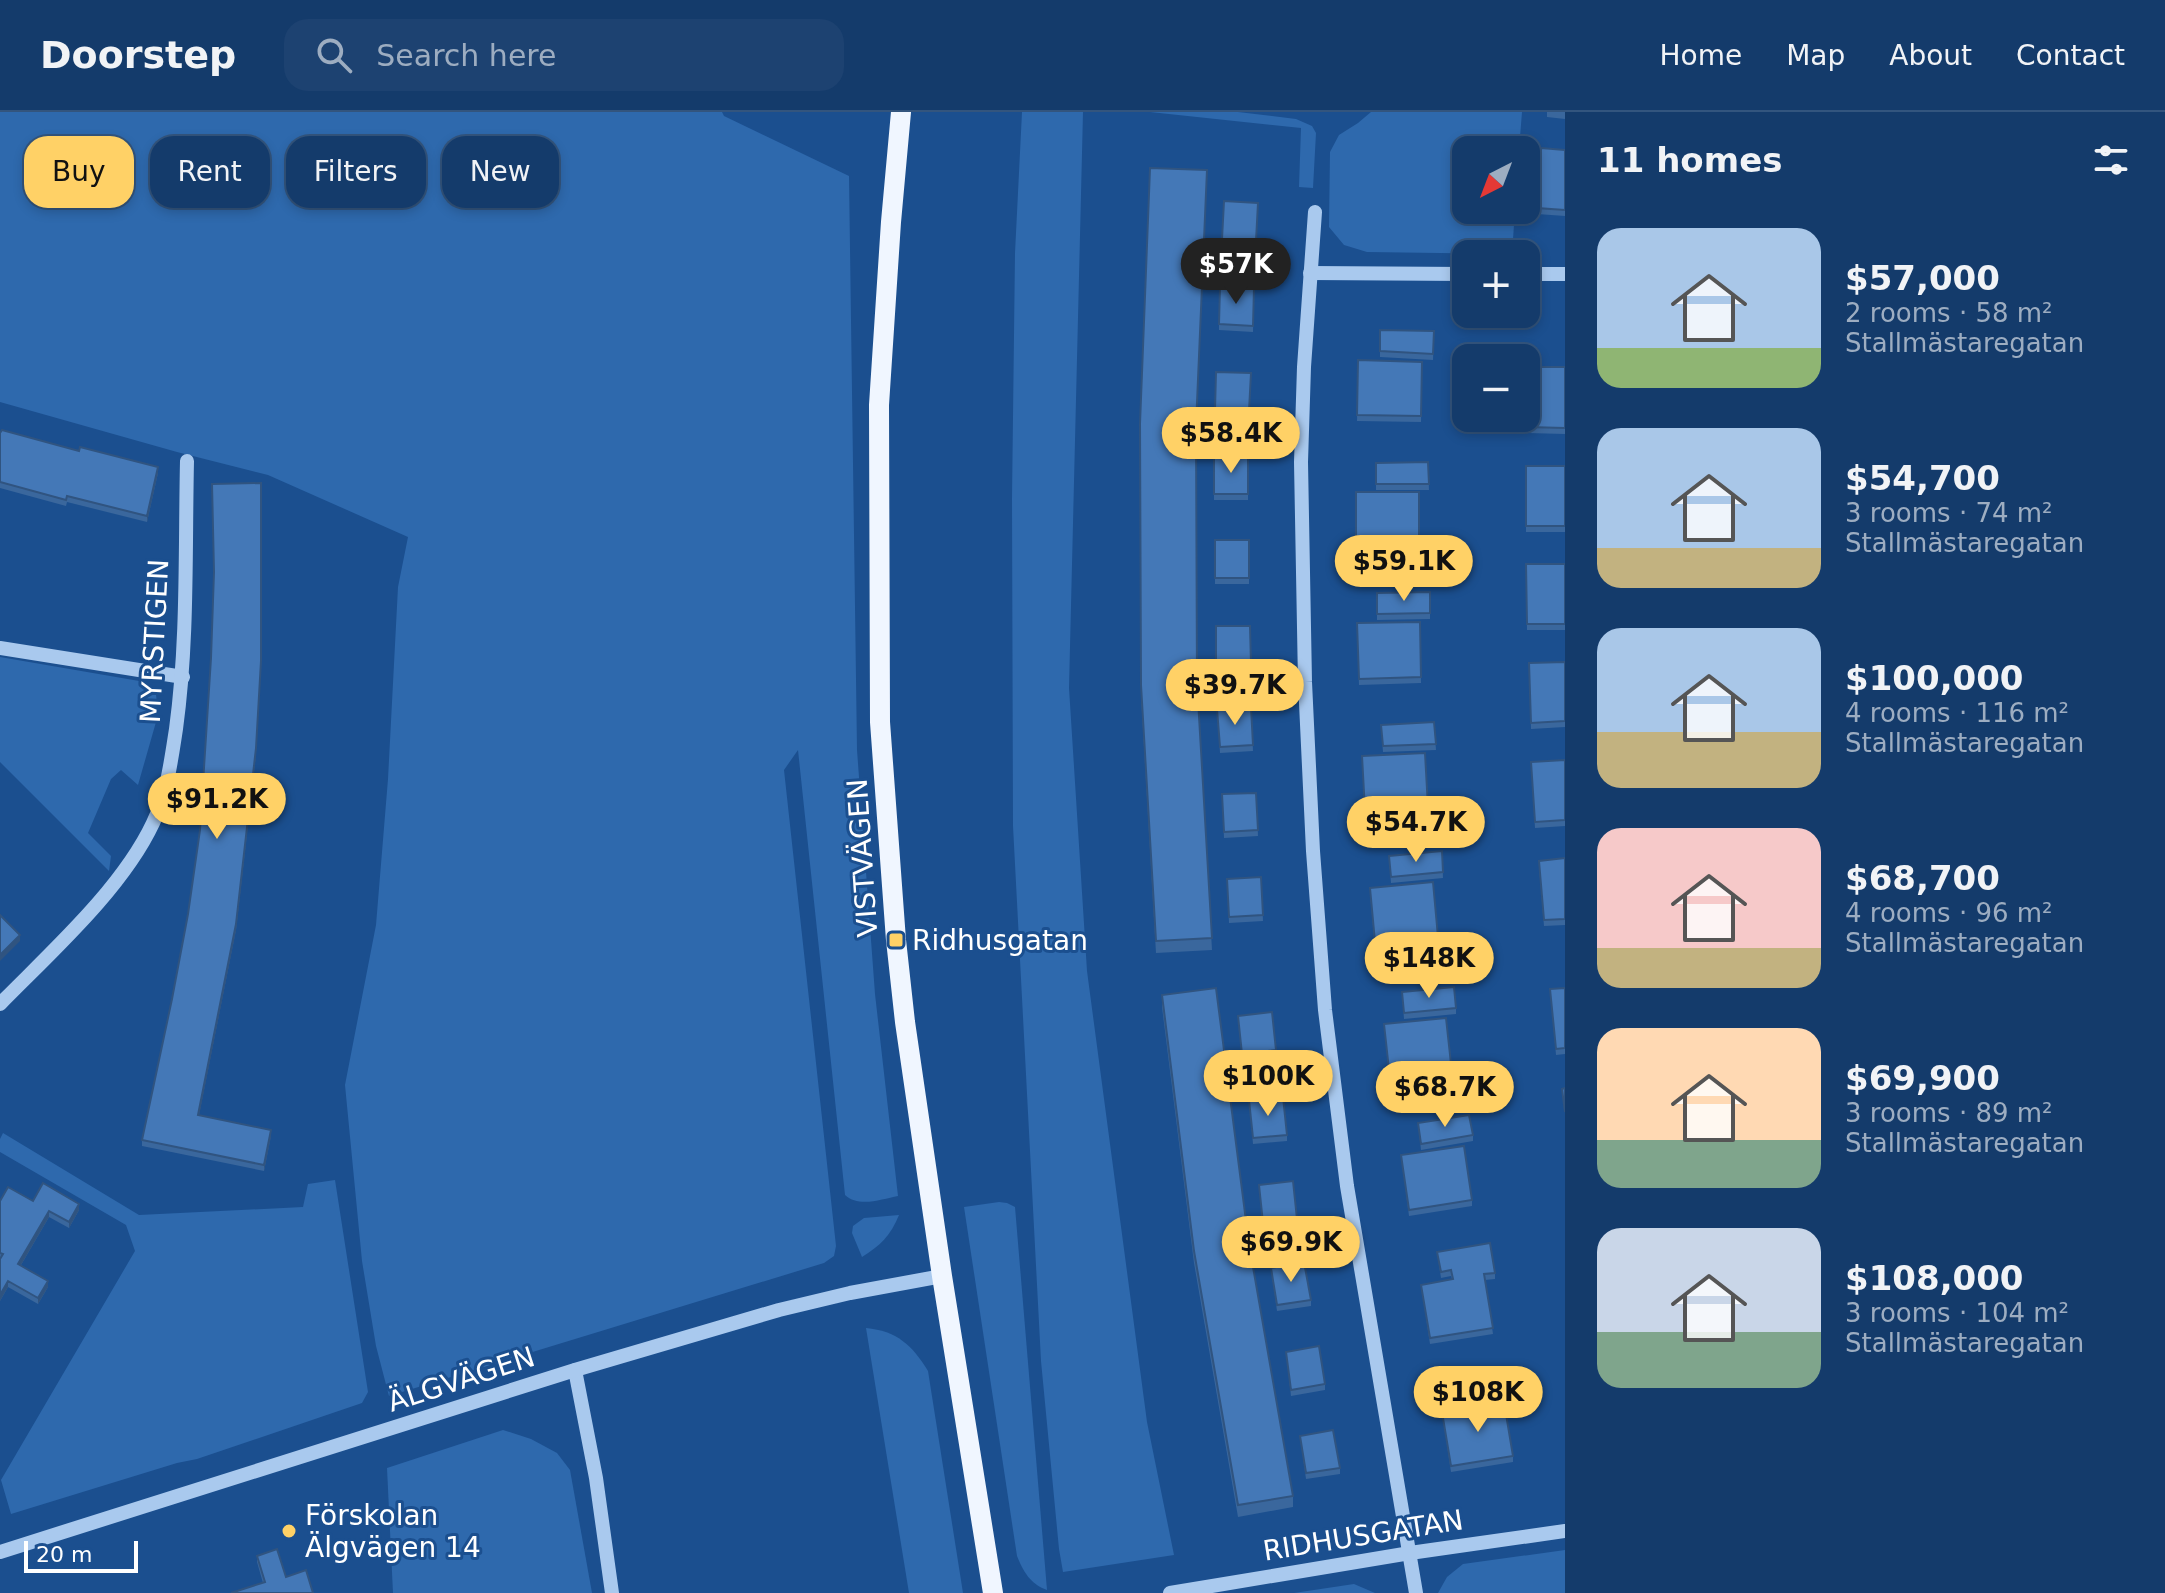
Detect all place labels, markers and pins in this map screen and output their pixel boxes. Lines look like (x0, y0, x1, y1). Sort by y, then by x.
pin: $57K (1189, 238, 1283, 306)
pin: $58.4K (1166, 407, 1296, 475)
pin: $59.1K (1339, 535, 1469, 603)
pin: $39.7K (1170, 659, 1300, 727)
pin: $91.2K (152, 773, 282, 841)
pin: $54.7K (1351, 796, 1481, 864)
place label: Ridhusgatan (912, 924, 1088, 957)
marker: Ridhusgatan (887, 931, 905, 949)
pin: $148K (1373, 932, 1485, 1000)
pin: $100K (1212, 1050, 1324, 1118)
pin: $68.7K (1380, 1061, 1510, 1129)
pin: $69.9K (1226, 1216, 1356, 1284)
pin: $108K (1422, 1366, 1534, 1434)
place label: Förskolan Älgvägen 14 (305, 1499, 481, 1564)
marker: Förskolan Älgvägen 14 (280, 1522, 298, 1540)

